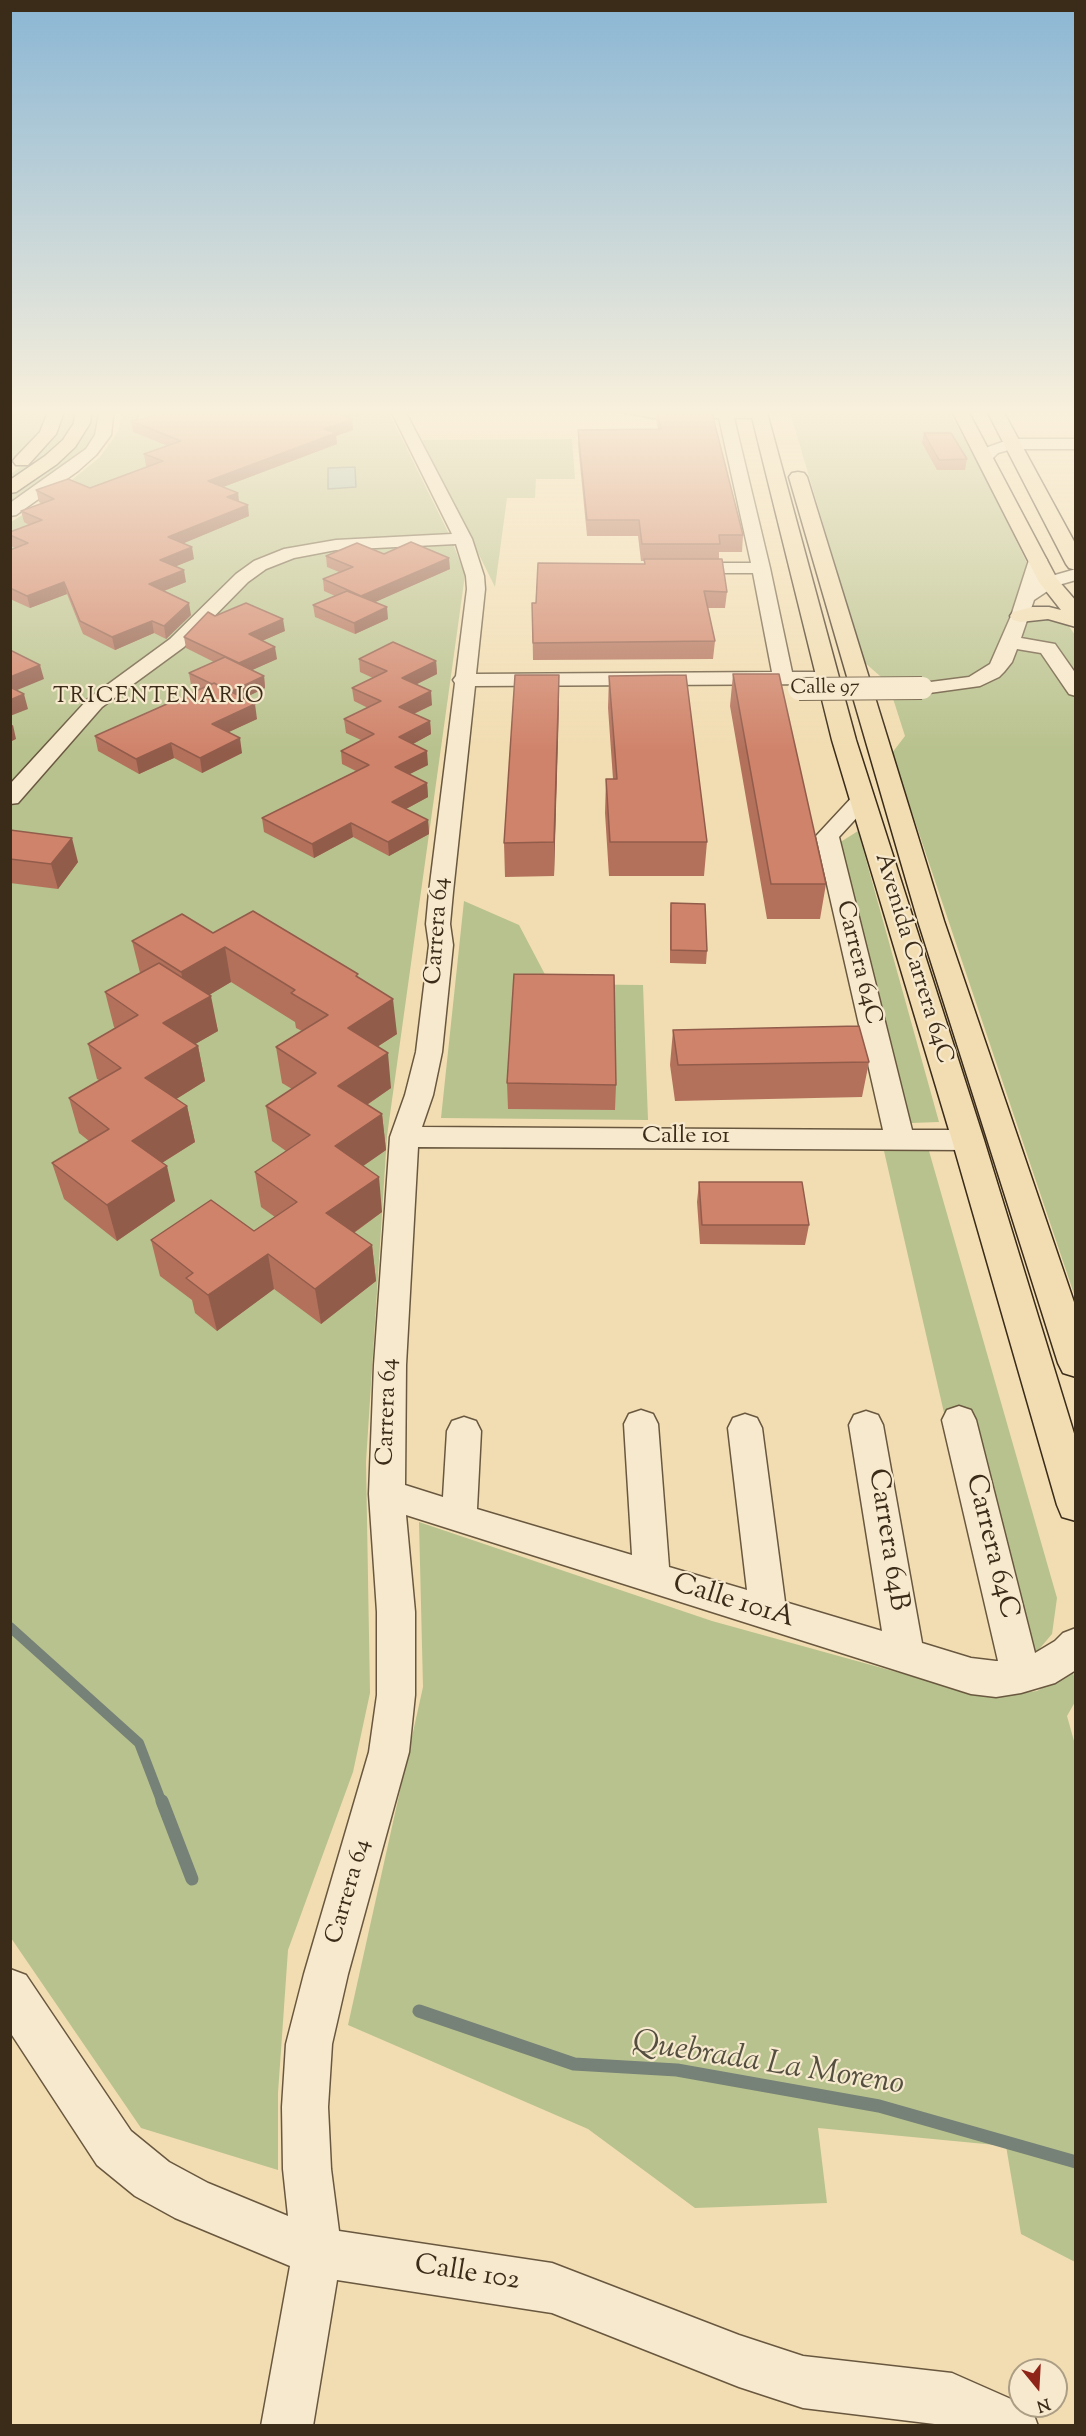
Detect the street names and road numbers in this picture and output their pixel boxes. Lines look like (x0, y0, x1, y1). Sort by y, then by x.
street label: Calle 97 (790, 676, 860, 702)
street label: Avenida Carrera 64C (866, 850, 958, 1068)
street label: Carrera 64 (421, 876, 457, 986)
street label: Carrera 64C (828, 898, 886, 1028)
street label: Calle 101 (642, 1124, 730, 1152)
street label: Carrera 64 (373, 1358, 405, 1466)
street label: Carrera 64B (858, 1467, 914, 1613)
street label: Carrera 64C (956, 1471, 1024, 1623)
street label: Calle 101A (668, 1569, 798, 1637)
street label: Carrera 64 (321, 1836, 379, 1948)
street label: Calle 102 (412, 2250, 522, 2300)

